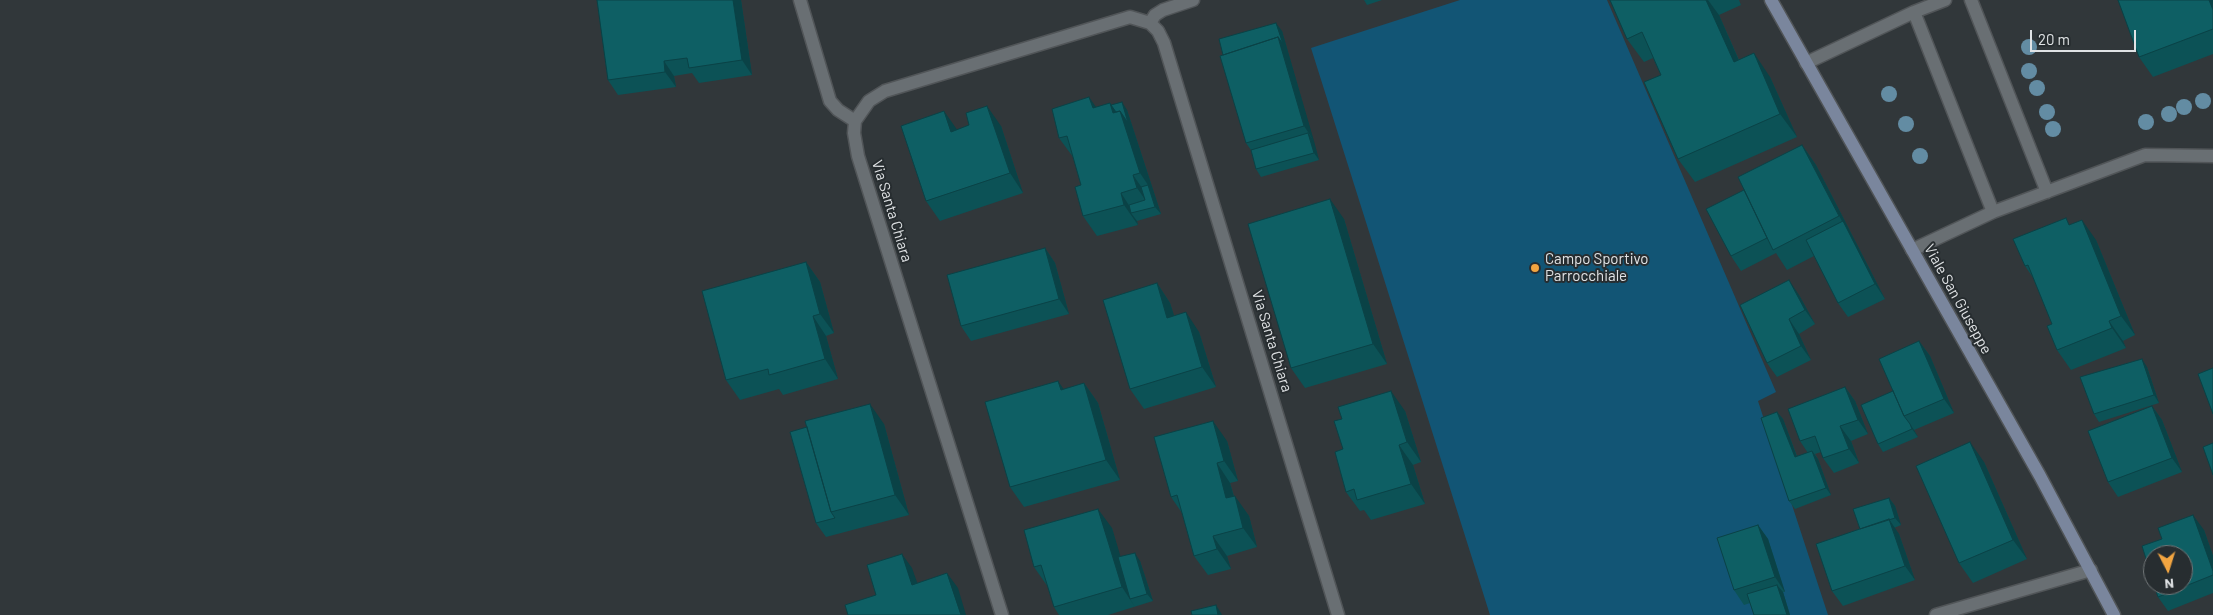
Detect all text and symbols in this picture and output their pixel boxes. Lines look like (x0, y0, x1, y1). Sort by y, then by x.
scale bar (2033, 20, 2139, 52)
text: 20 m (2038, 30, 2070, 48)
street label: Via Santa Chiara (868, 158, 916, 264)
street label: Viale San Giuseppe (1920, 241, 1996, 357)
place label: Campo Sportivo Parrocchiale (1545, 250, 1649, 285)
marker: Campo Sportivo Parrocchiale (1529, 262, 1541, 274)
street label: Via Santa Chiara (1248, 288, 1296, 394)
north arrow (2143, 545, 2193, 595)
text: N (2164, 576, 2175, 593)

